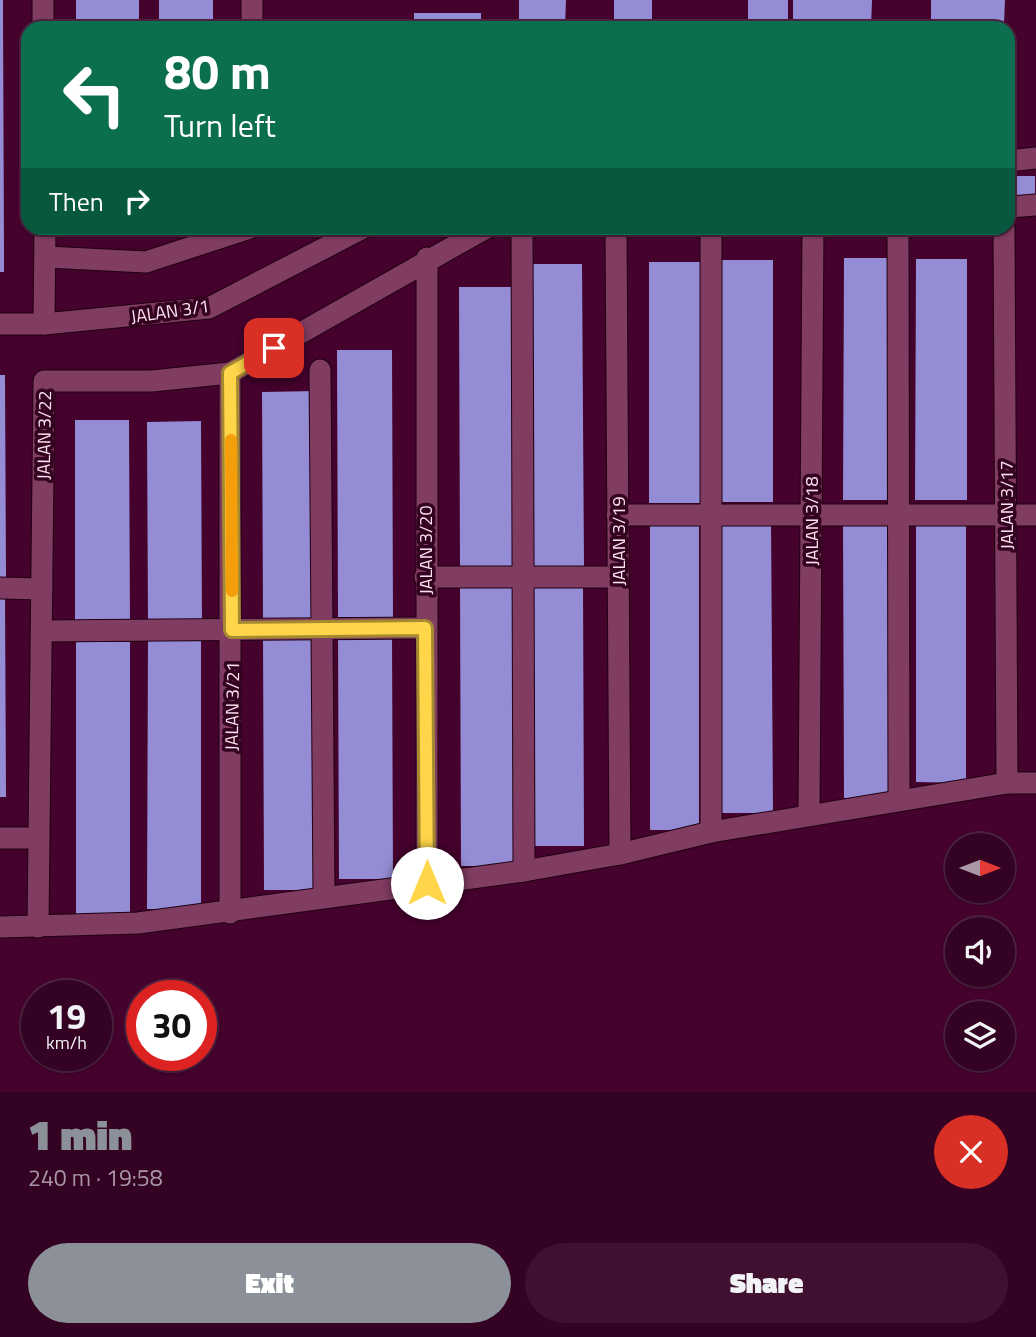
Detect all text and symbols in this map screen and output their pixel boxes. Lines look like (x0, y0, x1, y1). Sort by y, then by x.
text: 80 m (164, 33, 271, 108)
icon: left (49, 49, 140, 140)
text: Turn left (164, 101, 276, 149)
text: Then (49, 182, 104, 221)
icon: right (118, 182, 156, 220)
street label: JALAN 3/1 (129, 292, 211, 330)
pin (244, 318, 304, 378)
icon: arrive (255, 329, 293, 367)
street label: JALAN 3/22 (30, 390, 58, 480)
street label: JALAN 3/17 (993, 460, 1020, 550)
street label: JALAN 3/18 (798, 476, 825, 566)
street label: JALAN 3/19 (605, 496, 632, 586)
street label: JALAN 3/20 (412, 505, 439, 595)
street label: JALAN 3/21 (218, 661, 246, 751)
north arrow (945, 833, 1015, 903)
map controls (945, 833, 1015, 1071)
position arrow (390, 846, 464, 920)
button: sound (945, 917, 1015, 987)
speed limit sign: 30 (126, 980, 217, 1071)
text: 19 (47, 989, 86, 1043)
button: layers (945, 1001, 1015, 1071)
text: km/h (46, 1029, 87, 1056)
text: 1 min (28, 1102, 132, 1166)
button: close (934, 1115, 1008, 1189)
text: 240 m · 19:58 (28, 1160, 163, 1195)
button: Exit (28, 1243, 511, 1323)
button: Share (525, 1243, 1008, 1323)

